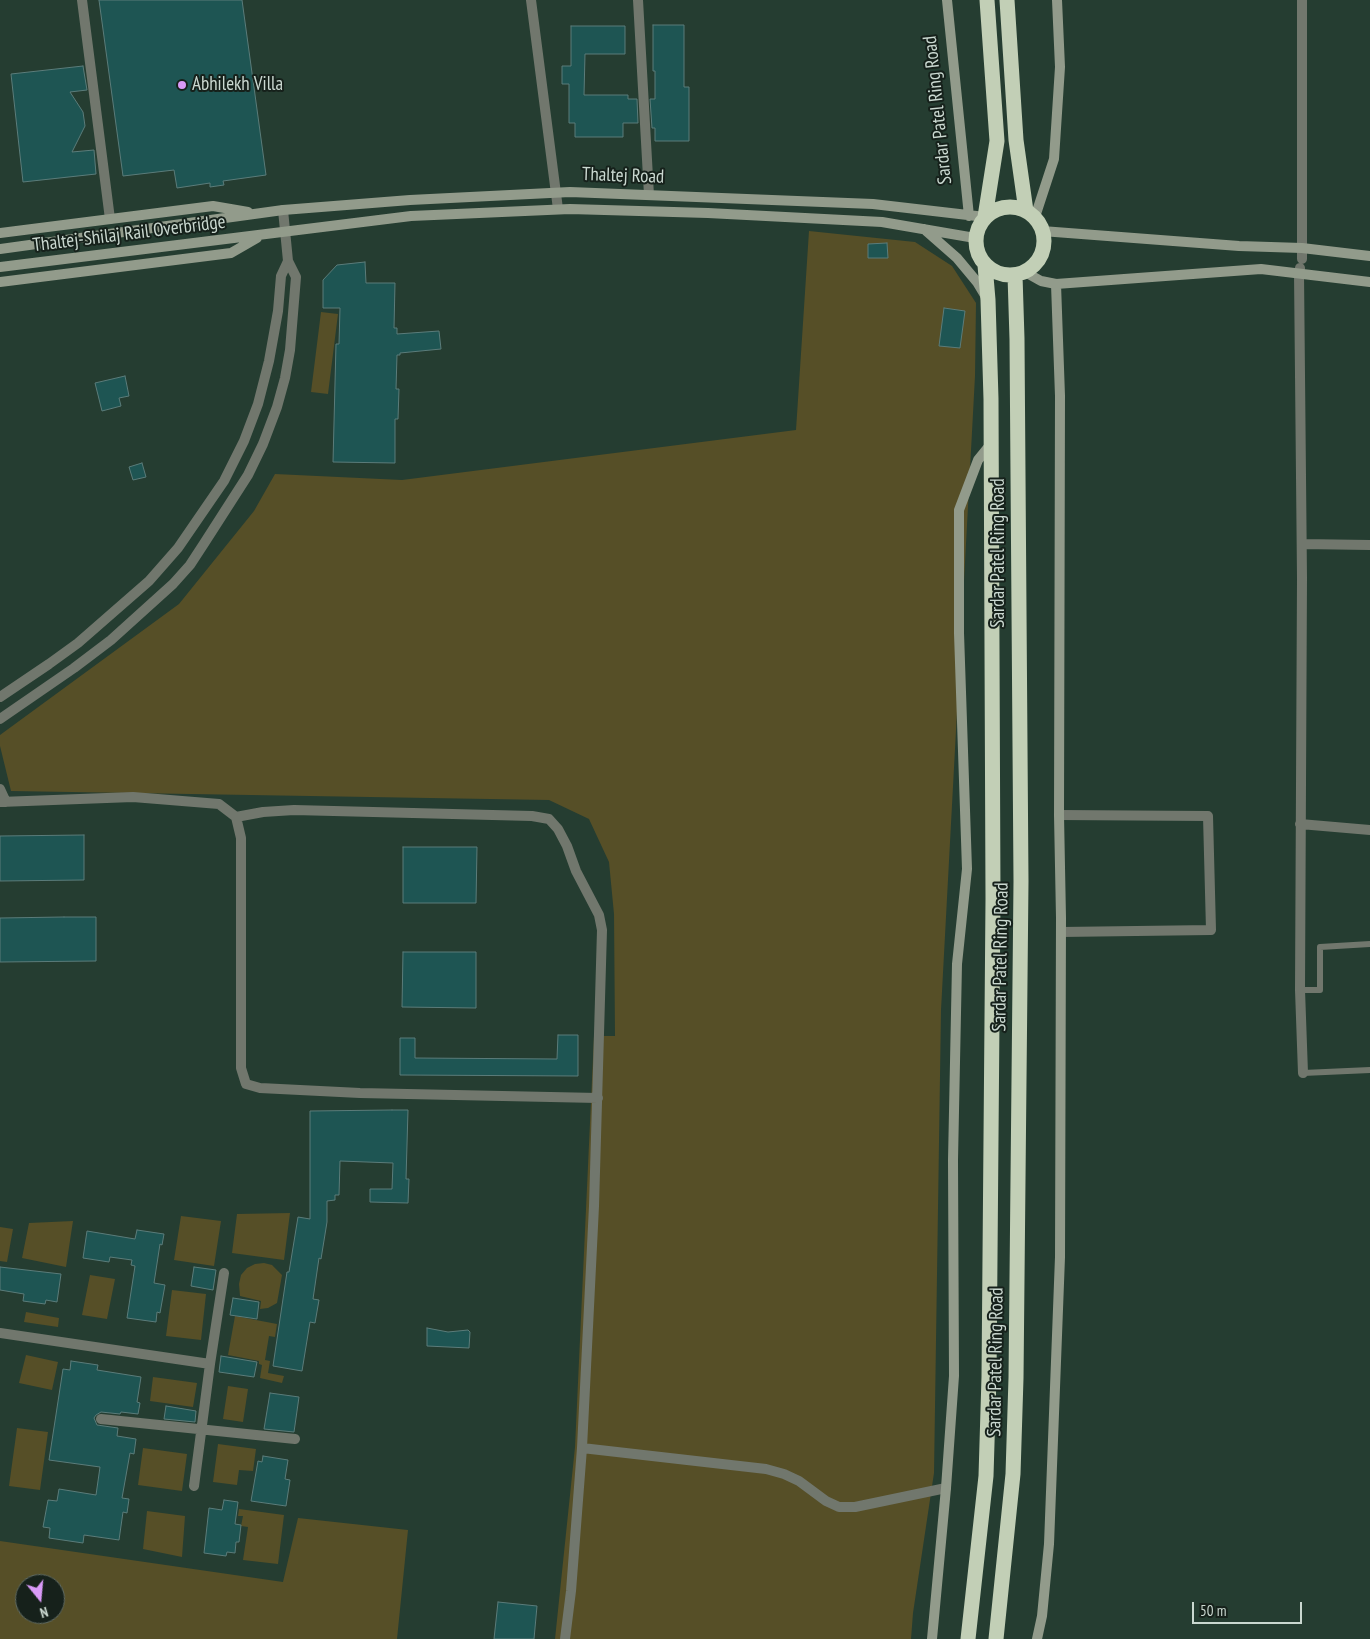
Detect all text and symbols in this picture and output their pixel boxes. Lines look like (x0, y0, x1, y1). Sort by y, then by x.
street label: Sardar Patel Ring Road (919, 35, 957, 185)
place label: Abhilekh Villa (192, 74, 283, 96)
marker: Abhilekh Villa (176, 79, 188, 91)
street label: Thaltej Road (581, 163, 665, 189)
street label: Thaltej-Shilaj Rail Overbridge (31, 211, 227, 257)
street label: Sardar Patel Ring Road (988, 478, 1010, 628)
street label: Sardar Patel Ring Road (988, 882, 1014, 1032)
street label: Sardar Patel Ring Road (983, 1287, 1009, 1437)
north arrow (15, 1574, 65, 1624)
scale bar (1195, 1592, 1305, 1624)
text: 50 m (1200, 1601, 1226, 1620)
text: N (38, 1603, 50, 1622)

